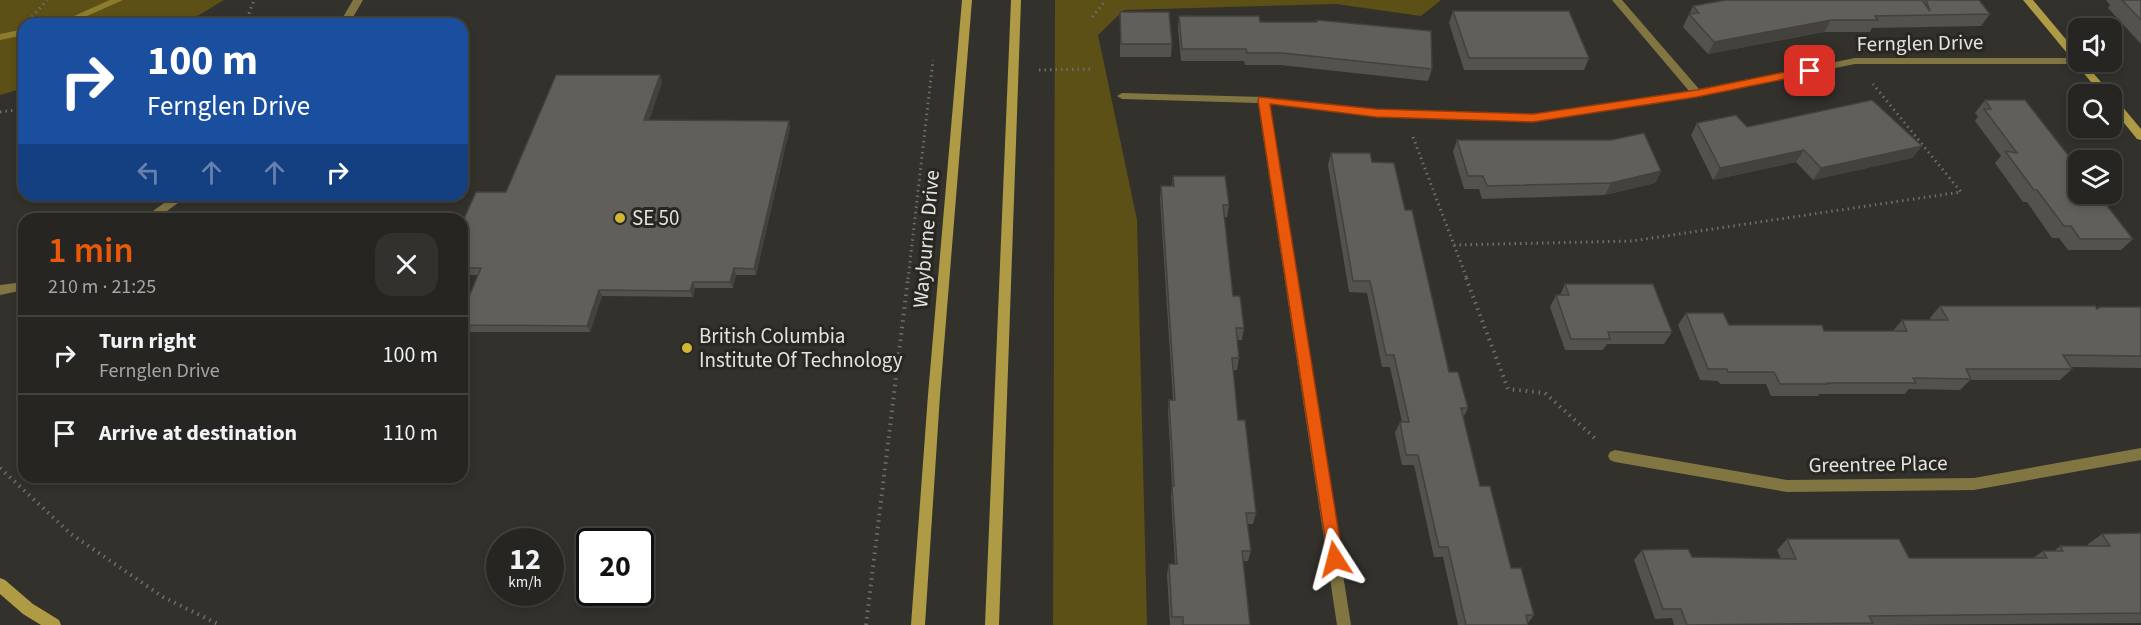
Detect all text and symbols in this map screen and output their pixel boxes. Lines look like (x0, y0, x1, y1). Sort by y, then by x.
map controls (2068, 18, 2122, 204)
button: sound (2068, 18, 2122, 72)
street label: Fernglen Drive (1856, 27, 1984, 59)
text: 100 m (147, 31, 258, 91)
icon: right (48, 42, 126, 120)
pin (1784, 45, 1835, 96)
icon: arrive (1793, 54, 1826, 87)
button: search (2068, 84, 2122, 138)
text: Fernglen Drive (147, 87, 310, 126)
button: layers (2068, 150, 2122, 204)
icon: left (132, 156, 165, 189)
icon: ahead (195, 156, 228, 189)
icon: ahead (258, 156, 291, 189)
icon: right (321, 156, 354, 189)
street label: Wayburne Drive (905, 169, 947, 309)
place label: SE 50 (632, 203, 679, 233)
marker: SE 50 (613, 211, 627, 225)
text: 1 min (48, 225, 134, 276)
button: close (375, 233, 438, 296)
text: 210 m · 21:25 (48, 273, 156, 301)
place label: British Columbia Institute Of Technology (699, 321, 903, 375)
text: Turn right (99, 325, 196, 357)
icon: right (48, 339, 81, 372)
text: 100 m (383, 339, 438, 371)
marker: British Columbia Institute Of Technology (680, 341, 694, 355)
text: Fernglen Drive (99, 357, 220, 385)
icon: arrive (48, 417, 81, 450)
text: Arrive at destination (99, 417, 297, 449)
text: 110 m (383, 417, 438, 449)
street label: Greentree Place (1808, 448, 1948, 480)
position arrow (1303, 527, 1367, 591)
speed limit sign: 20 (576, 528, 654, 606)
text: 12 (509, 538, 541, 581)
text: km/h (508, 572, 542, 593)

